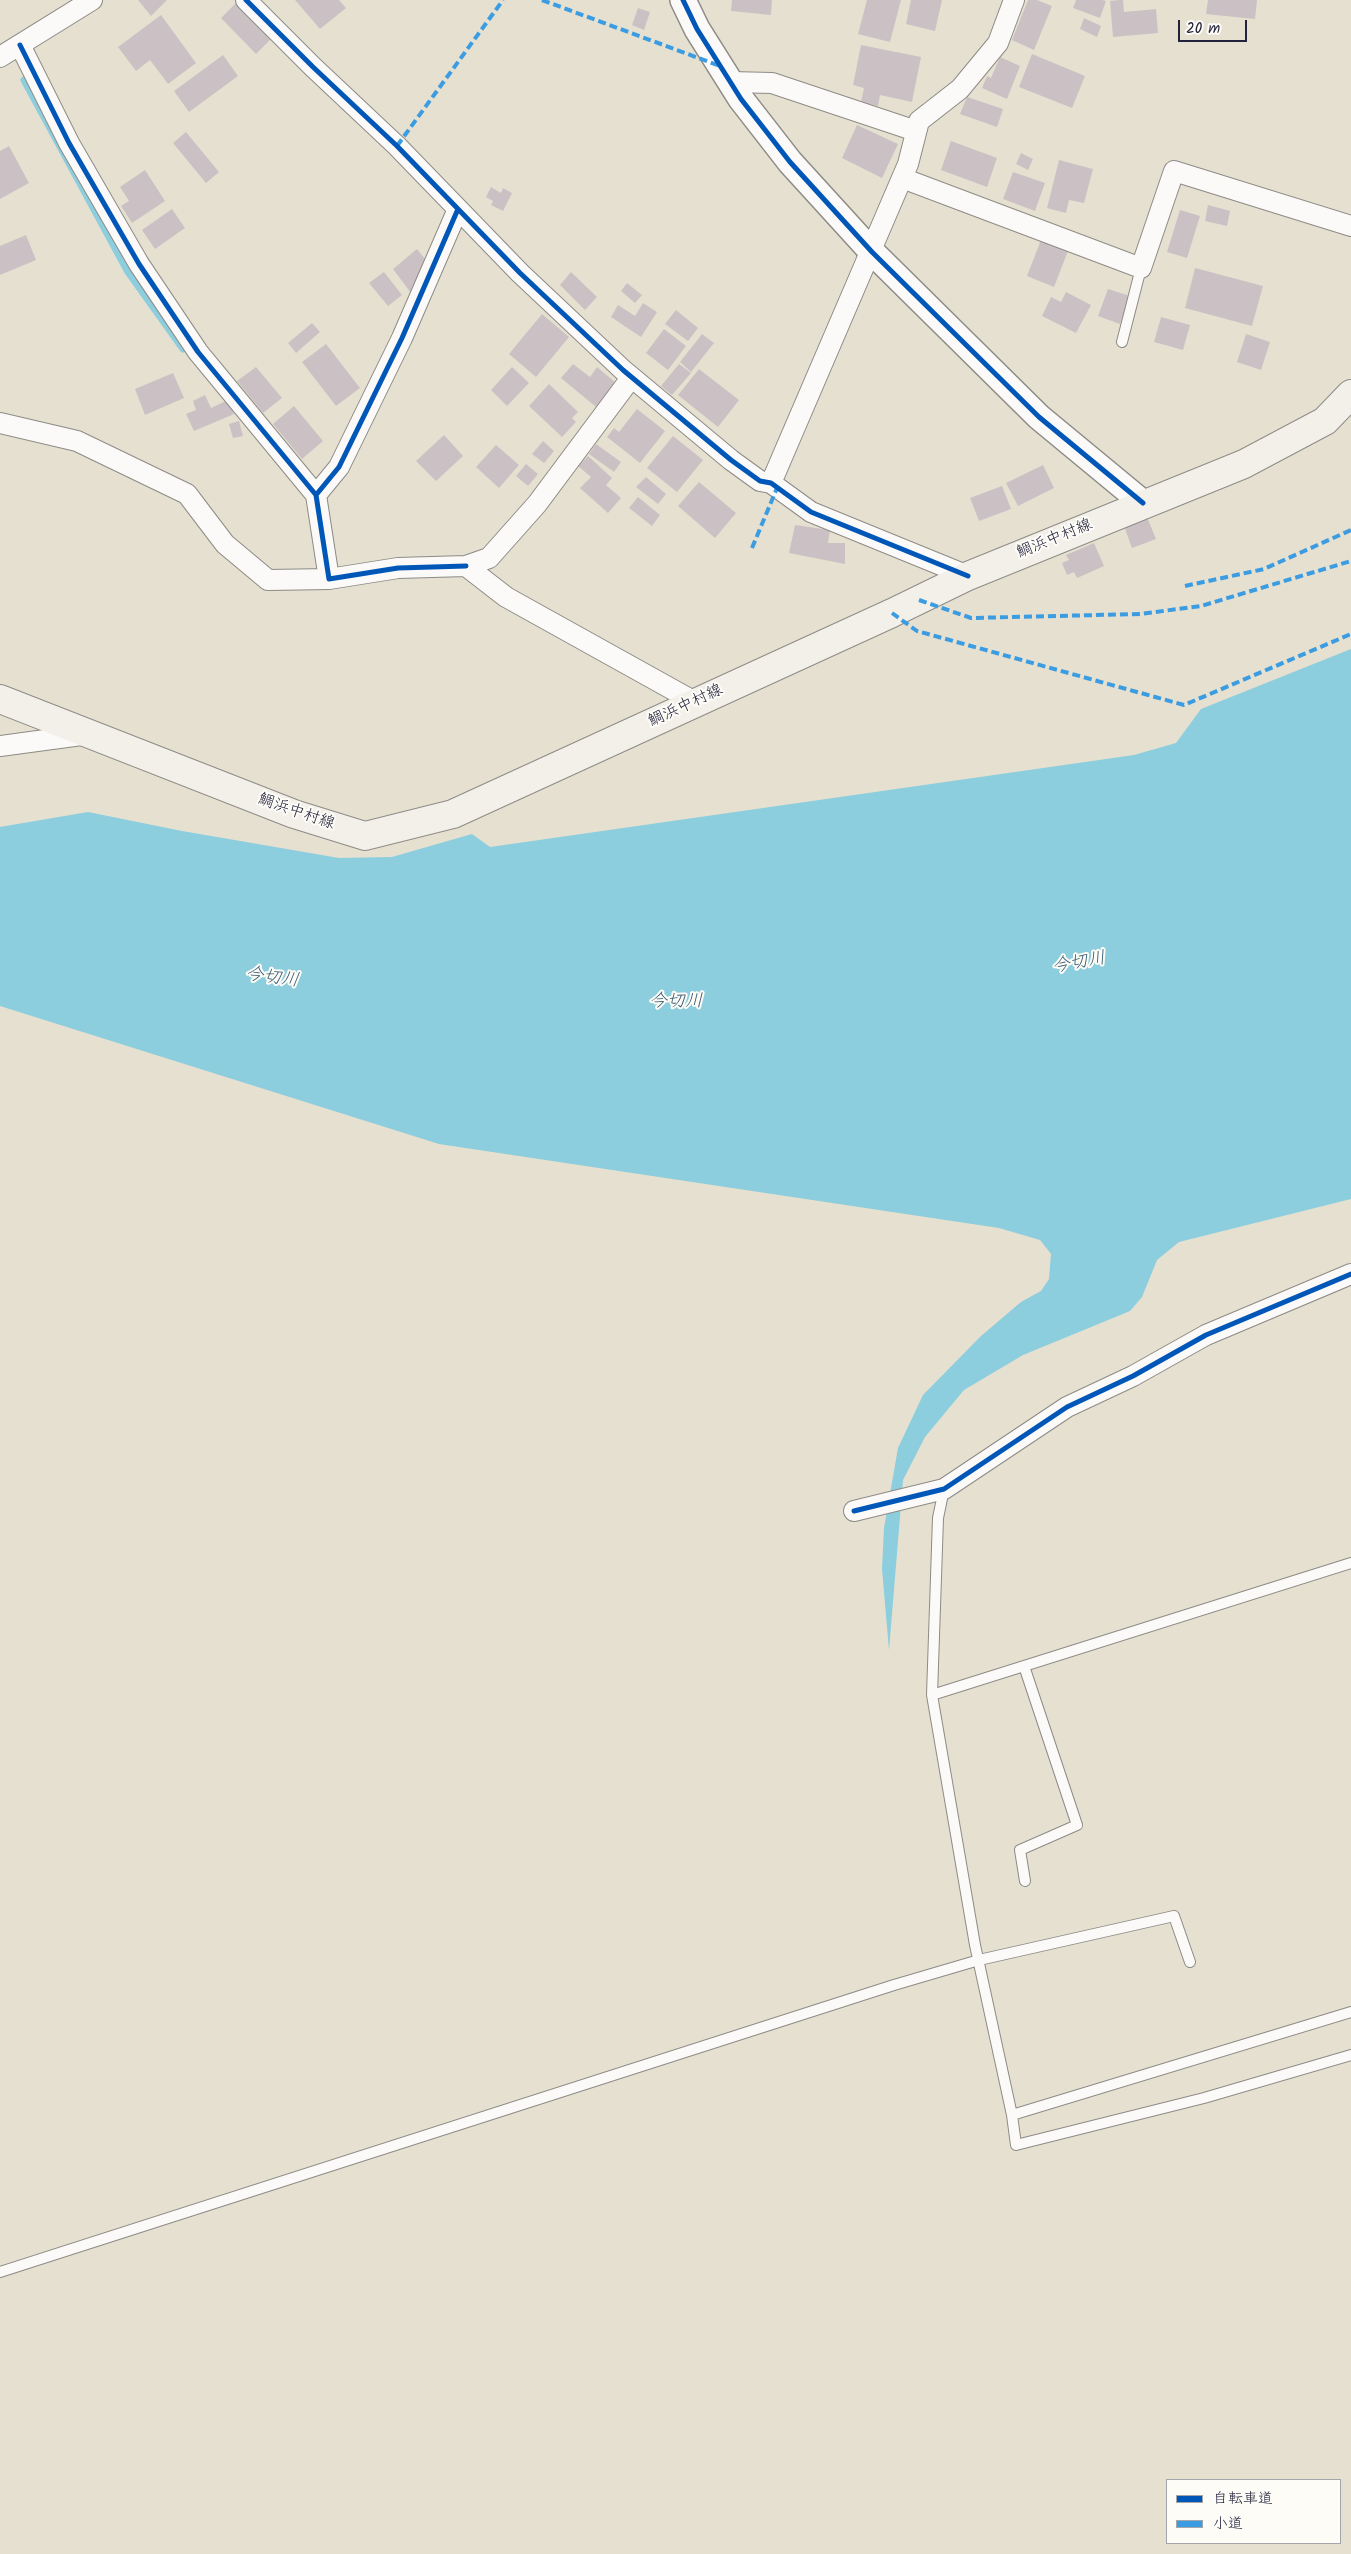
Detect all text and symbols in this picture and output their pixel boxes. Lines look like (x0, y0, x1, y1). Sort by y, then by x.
scale bar (1181, 10, 1250, 42)
text: 20 m (1186, 17, 1220, 41)
street label: 鯛浜中村線 (1014, 516, 1096, 564)
street label: 鯛浜中村線 (646, 681, 726, 733)
street label: 鯛浜中村線 (255, 791, 337, 835)
water label: 今切川 (1051, 949, 1107, 979)
water label: 今切川 (244, 965, 300, 993)
water label: 今切川 (649, 992, 703, 1014)
legend (1166, 2479, 1341, 2544)
text: 自転車道 (1213, 2487, 1273, 2511)
text: 小道 (1213, 2512, 1243, 2536)

